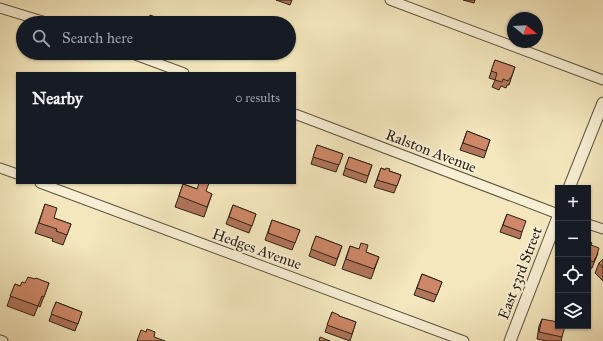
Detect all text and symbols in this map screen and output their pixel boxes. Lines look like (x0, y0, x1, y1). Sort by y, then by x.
north arrow (507, 12, 543, 48)
search box (16, 16, 296, 60)
icon: search (30, 27, 52, 49)
text: Search here (62, 29, 133, 47)
text: Nearby (32, 88, 83, 109)
text: 0 results (235, 90, 280, 106)
street label: Ralston Avenue (383, 125, 479, 177)
map controls (555, 185, 591, 329)
button: + (555, 185, 591, 221)
button: − (555, 221, 591, 257)
street label: East 53rd Street (494, 224, 546, 322)
street label: Hedges Avenue (210, 225, 304, 273)
button: locate (555, 257, 591, 293)
button: layers (555, 293, 591, 329)

